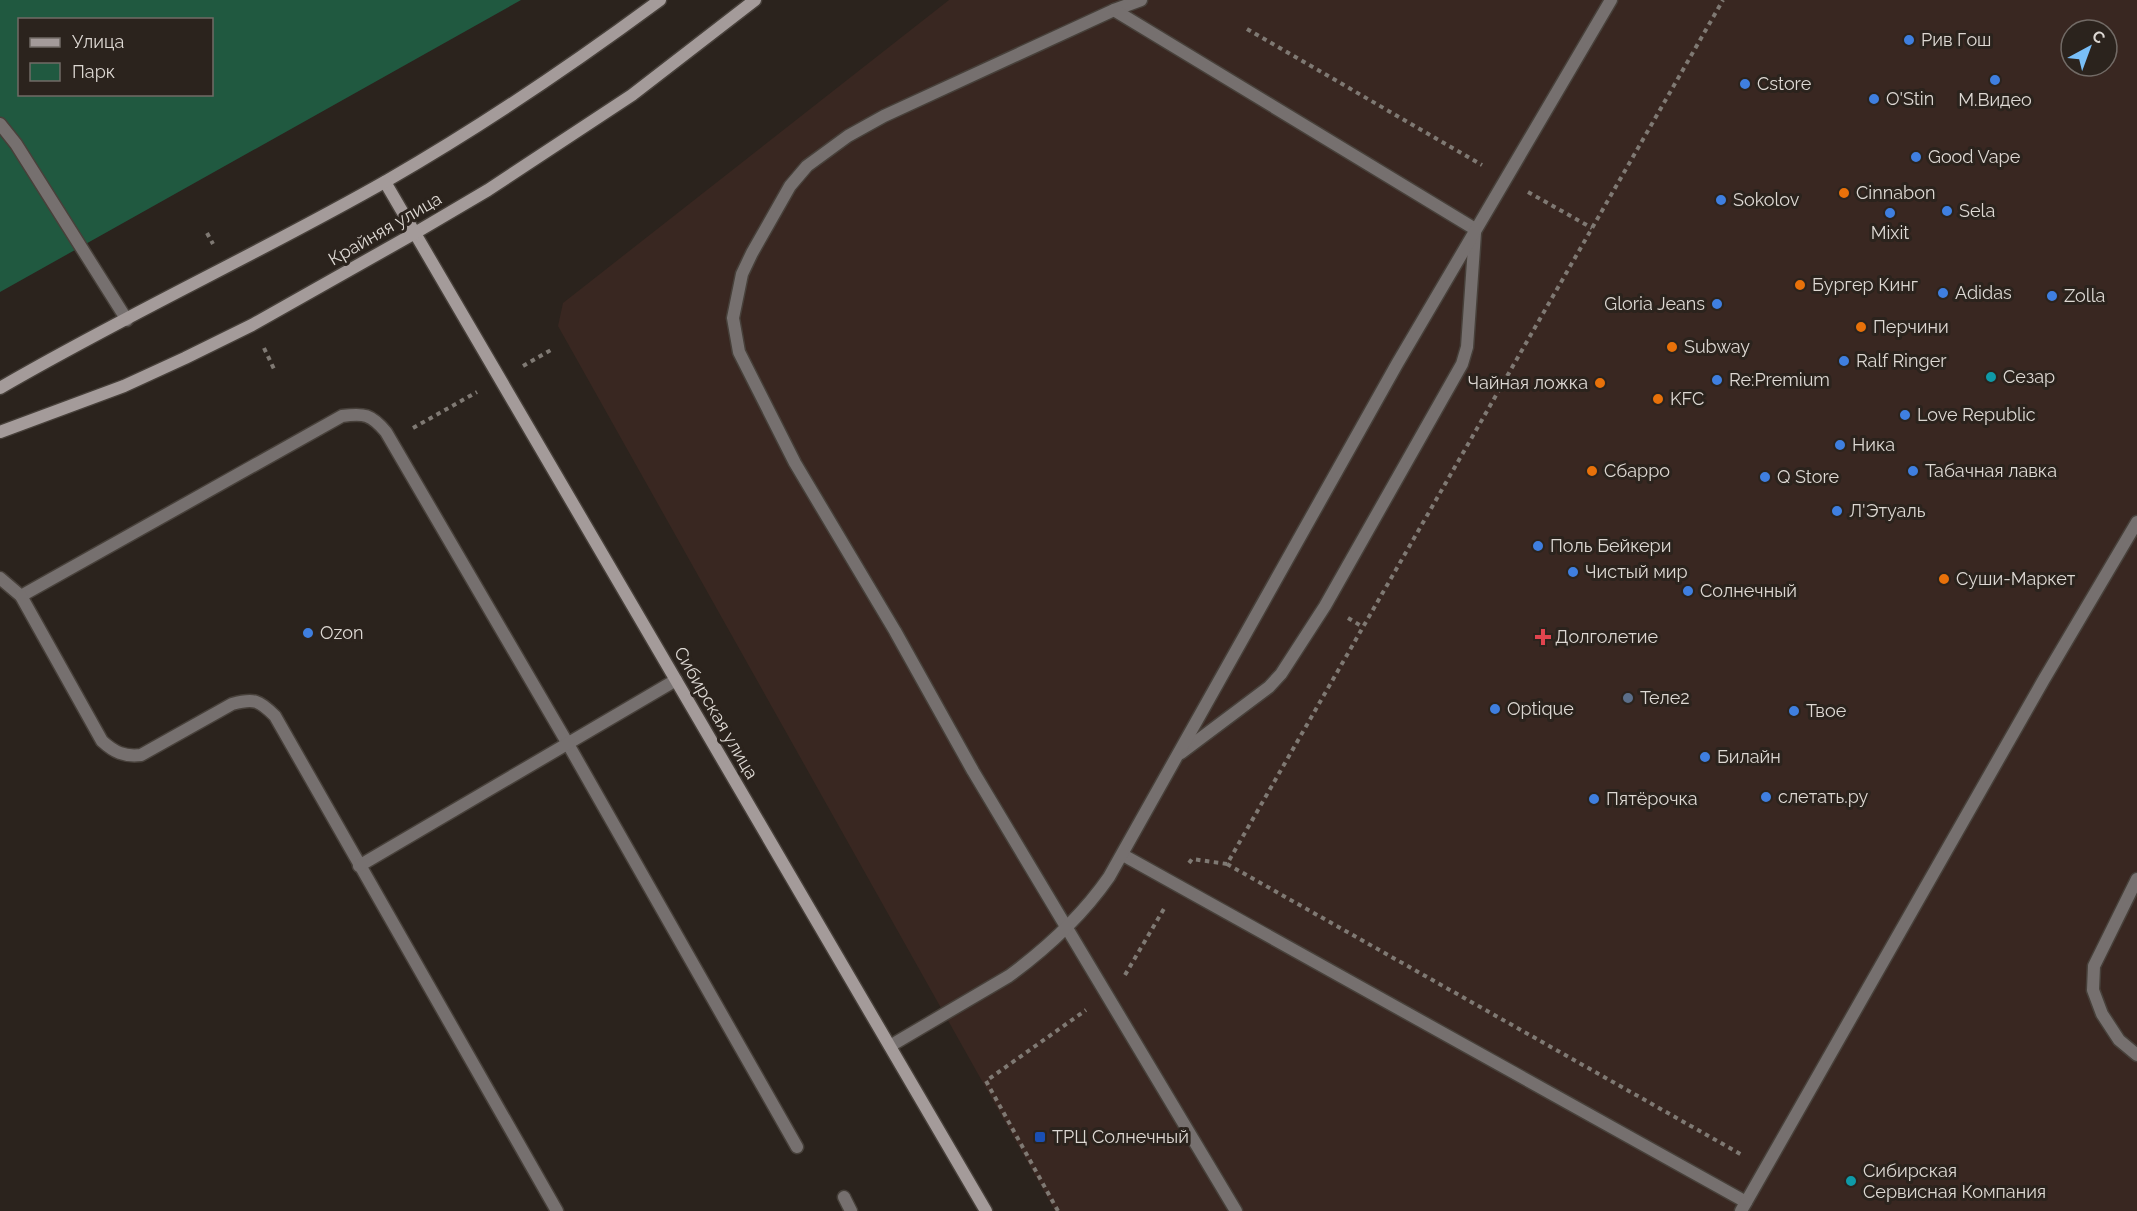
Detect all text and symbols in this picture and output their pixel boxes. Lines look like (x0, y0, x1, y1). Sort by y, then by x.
legend (18, 18, 213, 96)
north arrow (2059, 18, 2119, 78)
text: С (2088, 26, 2109, 48)
place label: Рив Гош (1921, 29, 1991, 50)
text: Улица (72, 31, 124, 52)
marker: Рив Гош (1902, 33, 1916, 47)
text: Парк (72, 61, 115, 82)
place label: Cstore (1757, 73, 1812, 94)
marker: М.Видео (1988, 73, 2002, 87)
marker: Cstore (1738, 77, 1752, 91)
place label: O'Stin (1886, 88, 1934, 109)
place label: М.Видео (1958, 89, 2032, 110)
marker: O'Stin (1867, 92, 1881, 106)
place label: Good Vape (1928, 146, 2021, 167)
marker: Good Vape (1909, 150, 1923, 164)
place label: Cinnabon (1856, 182, 1935, 203)
marker: Cinnabon (1837, 186, 1851, 200)
street label: Крайняя улица (324, 188, 445, 269)
place label: Sokolov (1733, 189, 1800, 210)
marker: Sokolov (1714, 193, 1728, 207)
place label: Sela (1959, 200, 1995, 221)
marker: Sela (1940, 204, 1954, 218)
marker: Mixit (1883, 206, 1897, 220)
place label: Mixit (1871, 222, 1909, 243)
place label: Бургер Кинг (1812, 274, 1918, 295)
marker: Бургер Кинг (1793, 278, 1807, 292)
place label: Adidas (1955, 282, 2012, 303)
place label: Zolla (2064, 285, 2105, 306)
marker: Adidas (1936, 286, 1950, 300)
marker: Zolla (2045, 289, 2059, 303)
place label: Gloria Jeans (1604, 293, 1705, 314)
marker: Gloria Jeans (1710, 297, 1724, 311)
place label: Перчини (1873, 316, 1949, 337)
marker: Перчини (1854, 320, 1868, 334)
place label: Subway (1684, 336, 1750, 357)
marker: Subway (1665, 340, 1679, 354)
place label: Ralf Ringer (1856, 350, 1947, 371)
marker: Ralf Ringer (1837, 354, 1851, 368)
place label: Сезар (2003, 366, 2055, 387)
place label: Re:Premium (1729, 369, 1830, 390)
marker: Сезар (1984, 370, 1998, 384)
place label: Чайная ложка (1467, 372, 1588, 393)
marker: Re:Premium (1710, 373, 1724, 387)
marker: Чайная ложка (1593, 376, 1607, 390)
place label: KFC (1670, 388, 1704, 409)
marker: KFC (1651, 392, 1665, 406)
place label: Love Republic (1917, 404, 2036, 425)
marker: Love Republic (1898, 408, 1912, 422)
place label: Ника (1852, 434, 1895, 455)
marker: Ника (1833, 438, 1847, 452)
place label: Сбарро (1604, 460, 1670, 481)
place label: Табачная лавка (1925, 460, 2057, 481)
marker: Сбарро (1585, 464, 1599, 478)
marker: Табачная лавка (1906, 464, 1920, 478)
place label: Q Store (1777, 466, 1839, 487)
marker: Q Store (1758, 470, 1772, 484)
place label: Л'Этуаль (1849, 500, 1926, 521)
marker: Л'Этуаль (1830, 504, 1844, 518)
place label: Поль Бейкери (1550, 535, 1671, 556)
marker: Поль Бейкери (1531, 539, 1545, 553)
place label: Чистый мир (1585, 561, 1688, 582)
marker: Чистый мир (1566, 565, 1580, 579)
place label: Суши-Маркет (1956, 568, 2076, 589)
marker: Суши-Маркет (1937, 572, 1951, 586)
place label: Солнечный (1700, 580, 1797, 601)
marker: Солнечный (1681, 584, 1695, 598)
place label: Ozon (320, 622, 363, 643)
marker: Ozon (301, 626, 315, 640)
place label: Долголетие (1555, 626, 1659, 647)
marker: Долголетие (1536, 630, 1550, 644)
street label: Сибирская улица (670, 643, 763, 783)
place label: Теле2 (1640, 687, 1690, 708)
marker: Теле2 (1621, 691, 1635, 705)
place label: Optique (1507, 698, 1574, 719)
place label: Твое (1806, 700, 1847, 721)
marker: Optique (1488, 702, 1502, 716)
marker: Твое (1787, 704, 1801, 718)
place label: Билайн (1717, 746, 1781, 767)
marker: Билайн (1698, 750, 1712, 764)
place label: слетать.ру (1778, 786, 1868, 807)
place label: Пятёрочка (1606, 788, 1698, 809)
marker: слетать.ру (1759, 790, 1773, 804)
marker: Пятёрочка (1587, 792, 1601, 806)
place label: ТРЦ Солнечный (1052, 1126, 1189, 1147)
marker: ТРЦ Солнечный (1033, 1130, 1047, 1144)
place label: Сибирская Сервисная Компания (1863, 1160, 2046, 1202)
marker: Сибирская Сервисная Компания (1844, 1174, 1858, 1188)

